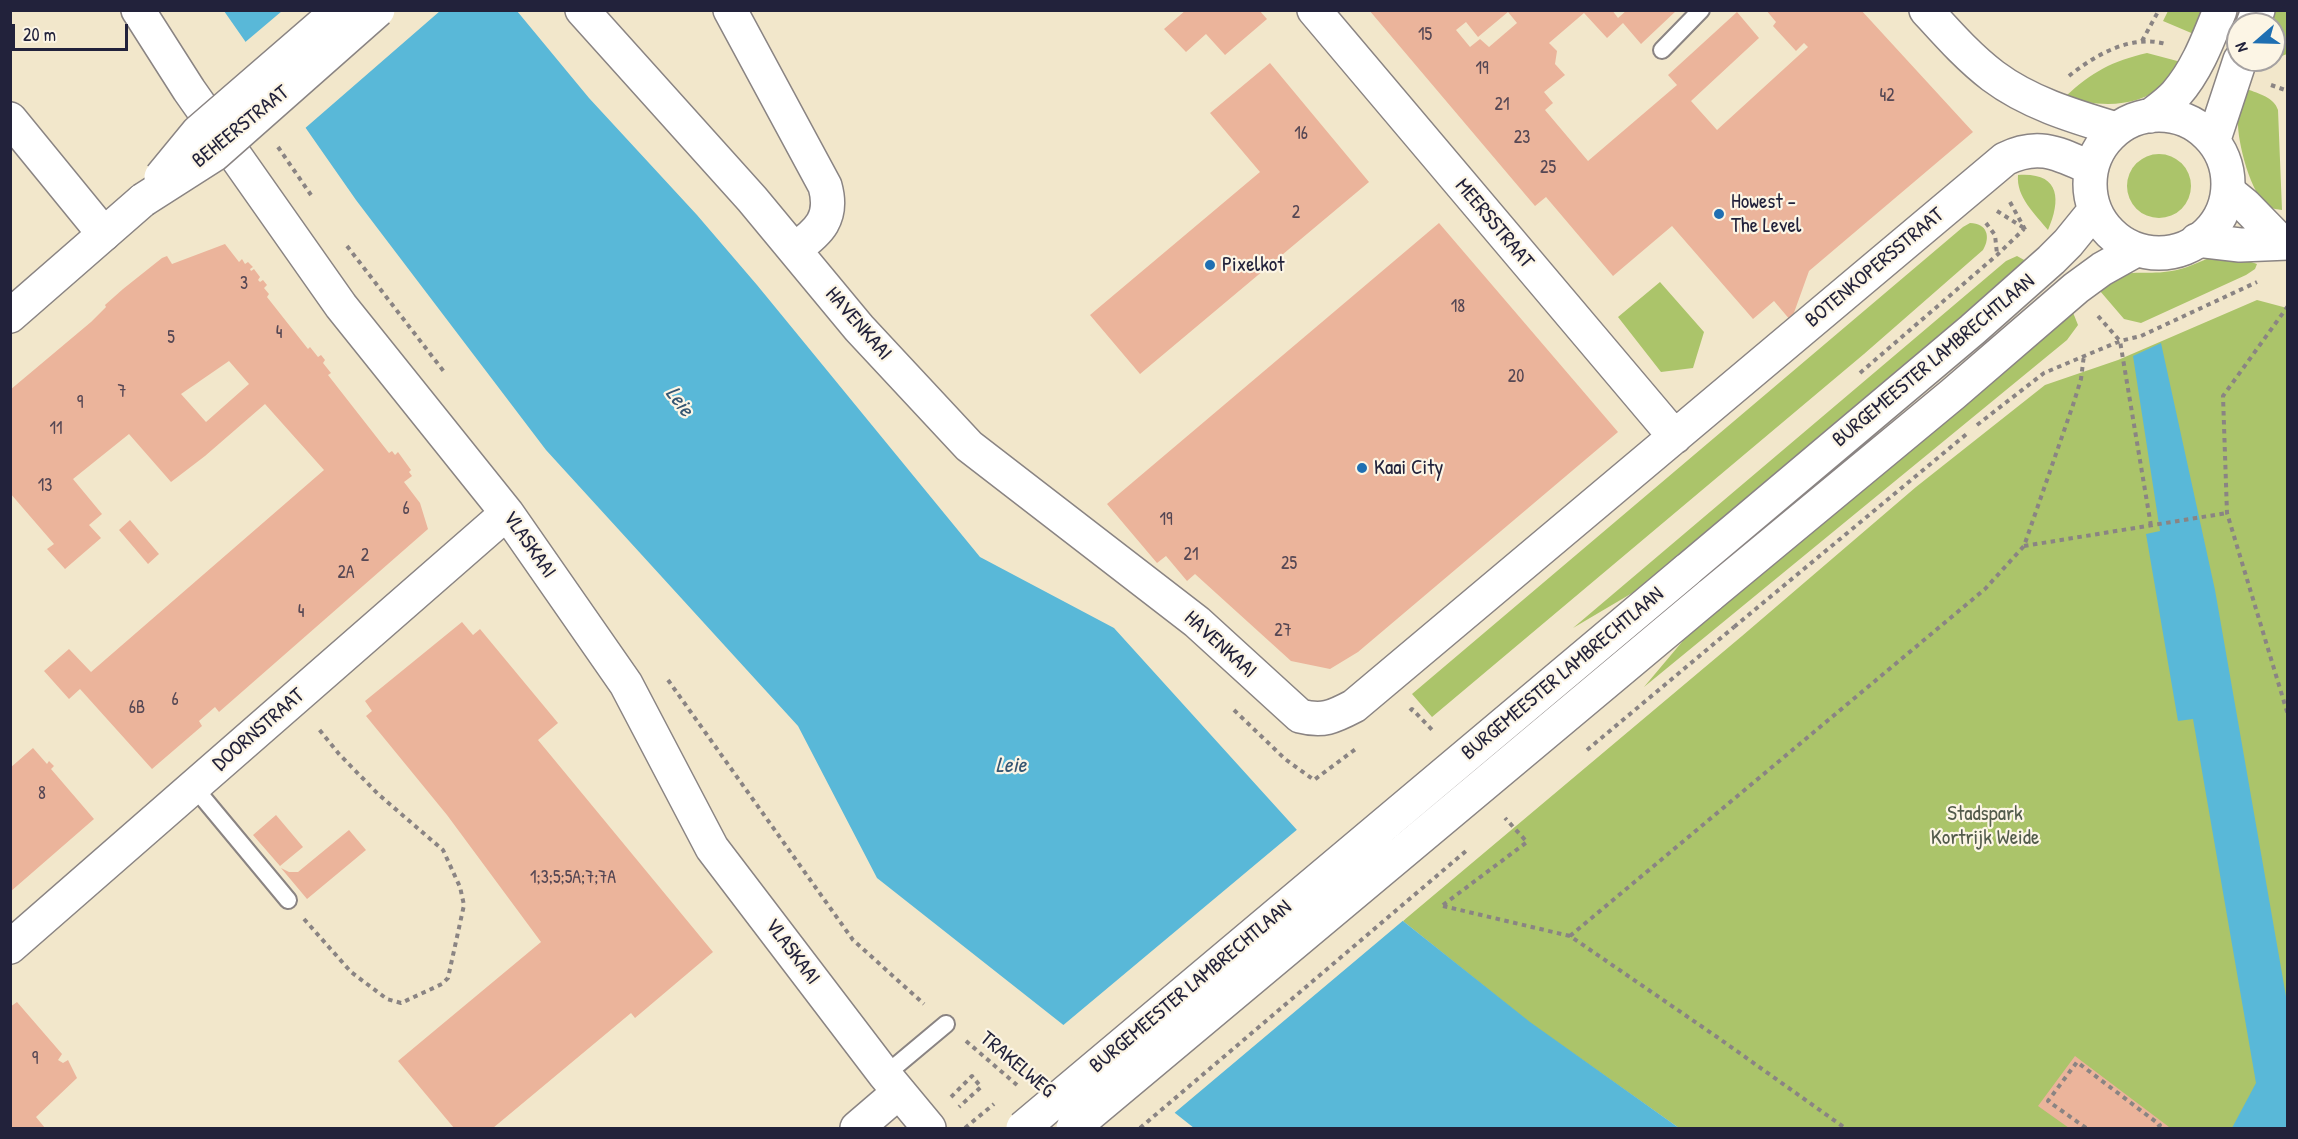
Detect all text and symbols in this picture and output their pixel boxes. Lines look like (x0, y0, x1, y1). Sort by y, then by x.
scale bar (15, 12, 130, 50)
north arrow (2226, 12, 2286, 72)
text: 20 m (23, 22, 56, 47)
house number: 15 (1418, 24, 1432, 46)
text: N (2229, 40, 2253, 55)
house number: 19 (1475, 58, 1489, 80)
street label: BEHEERSTRAAT (188, 80, 294, 174)
house number: 42 (1879, 85, 1895, 107)
house number: 21 (1495, 94, 1509, 116)
house number: 16 (1294, 123, 1308, 145)
house number: 23 (1514, 127, 1530, 149)
house number: 25 (1540, 157, 1556, 179)
street label: MEERSSTRAAT (1449, 174, 1539, 274)
place label: Howest - The Level (1731, 189, 1801, 239)
house number: 2 (1292, 202, 1300, 224)
street label: BOTENKOPERSSTRAAT (1801, 203, 1949, 333)
marker: Howest - The Level (1712, 207, 1726, 221)
place label: Pixelkot (1222, 252, 1285, 278)
marker: Pixelkot (1203, 258, 1217, 272)
street label: BURGEMEESTER LAMBRECHTLAAN (1828, 269, 2040, 453)
house number: 3 (240, 273, 248, 295)
street label: HAVENKAAI (819, 282, 897, 366)
house number: 18 (1451, 296, 1465, 318)
house number: 4 (276, 322, 282, 344)
house number: 5 (167, 327, 175, 349)
house number: 20 (1508, 366, 1524, 388)
house number: 7 (118, 381, 126, 403)
water label: Leie (659, 382, 699, 422)
house number: 9 (77, 392, 83, 414)
house number: 11 (49, 418, 63, 440)
place label: Kaai City (1374, 455, 1443, 481)
marker: Kaai City (1355, 461, 1369, 475)
house number: 13 (38, 475, 52, 497)
house number: 6 (402, 498, 410, 520)
street label: VLASKAAI (497, 507, 561, 583)
house number: 19 (1159, 509, 1173, 531)
house number: 21 (1184, 544, 1198, 566)
house number: 2 (361, 545, 369, 567)
house number: 25 (1281, 553, 1297, 575)
house number: 2A (337, 562, 355, 584)
street label: BURGEMEESTER LAMBRECHTLAAN (1457, 582, 1669, 766)
house number: 4 (298, 601, 304, 623)
street label: HAVENKAAI (1179, 606, 1261, 684)
house number: 27 (1274, 620, 1292, 642)
street label: DOORNSTRAAT (208, 683, 310, 777)
house number: 6 (171, 689, 179, 711)
house number: 6B (129, 697, 145, 719)
water label: Leie (996, 753, 1026, 779)
house number: 8 (38, 783, 46, 805)
park label: Stadspark Kortrijk Weide (1931, 801, 2039, 851)
house number: 1;3;5;5A;7;7A (530, 867, 616, 889)
street label: BURGEMEESTER LAMBRECHTLAAN (1085, 895, 1297, 1079)
street label: VLASKAAI (759, 914, 825, 990)
street label: TRAKELWEG (974, 1026, 1060, 1104)
house number: 9 (32, 1048, 38, 1070)

